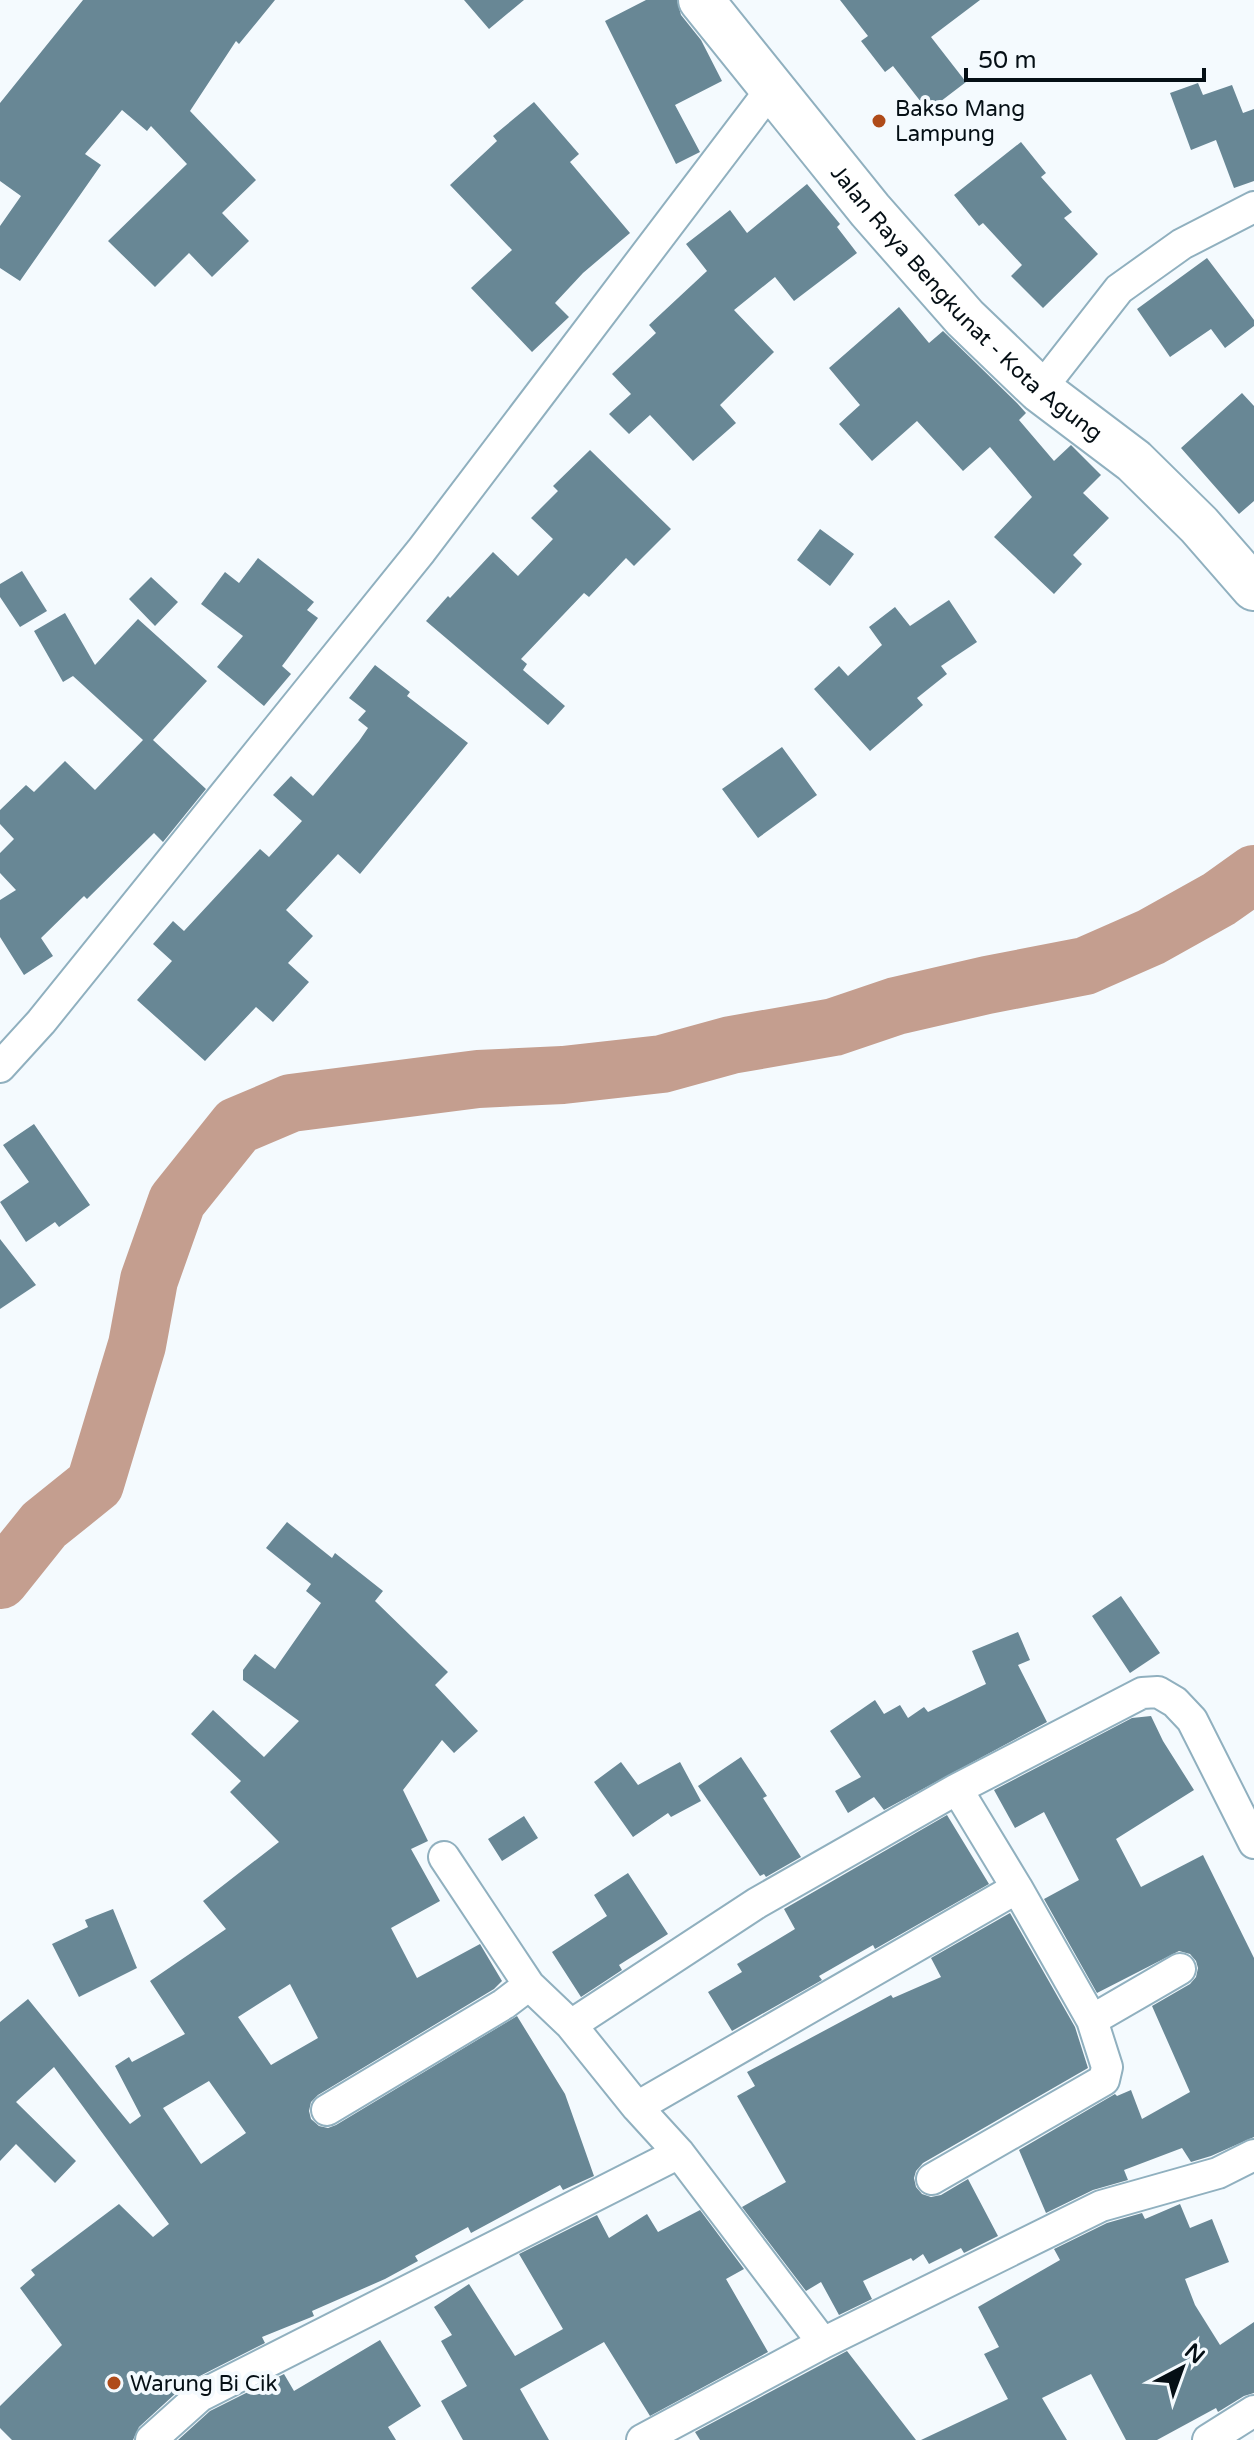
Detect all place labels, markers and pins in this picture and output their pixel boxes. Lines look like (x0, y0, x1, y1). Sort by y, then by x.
place label: Bakso Mang Lampung (895, 96, 1025, 147)
marker: Bakso Mang Lampung (870, 112, 888, 130)
place label: Warung Bi Cik (130, 2371, 278, 2397)
marker: Warung Bi Cik (105, 2374, 123, 2392)

